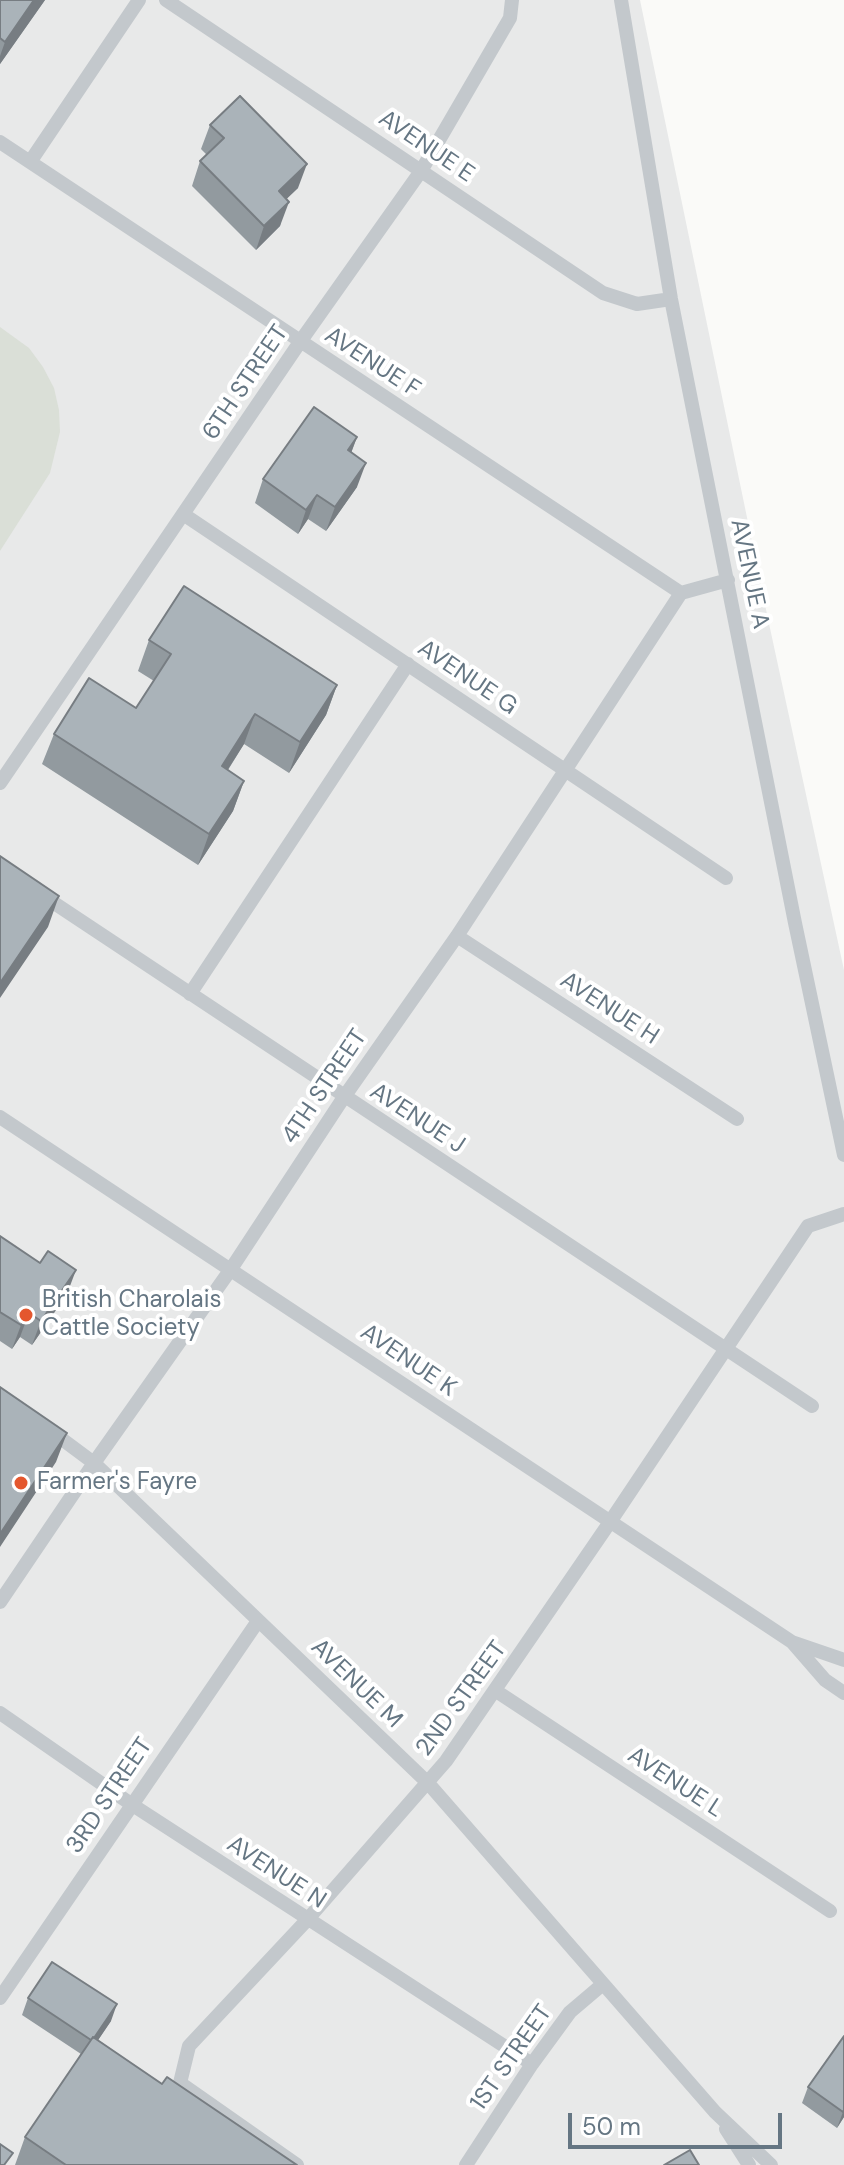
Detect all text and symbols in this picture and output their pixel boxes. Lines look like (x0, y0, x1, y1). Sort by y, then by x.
street label: AVENUE E (373, 105, 479, 189)
street label: 6TH STREET (197, 320, 295, 446)
street label: AVENUE F (319, 321, 425, 405)
street label: AVENUE A (723, 517, 775, 631)
street label: AVENUE G (412, 634, 522, 722)
street label: AVENUE H (554, 966, 664, 1052)
street label: 4TH STREET (276, 1024, 374, 1150)
street label: AVENUE J (364, 1078, 470, 1160)
place label: British Charolais Cattle Society (42, 1287, 221, 1343)
marker: British Charolais Cattle Society (17, 1306, 35, 1324)
street label: AVENUE K (355, 1318, 461, 1404)
place label: Farmer's Fayre (37, 1469, 197, 1497)
marker: Farmer's Fayre (12, 1474, 30, 1492)
street label: AVENUE M (304, 1633, 408, 1735)
street label: 2ND STREET (411, 1636, 513, 1762)
street label: 3RD STREET (61, 1733, 159, 1859)
street label: AVENUE L (622, 1741, 728, 1825)
street label: AVENUE N (221, 1830, 331, 1916)
street label: 1ST STREET (465, 2000, 559, 2116)
scale bar (572, 2097, 786, 2147)
text: 50 m (582, 2111, 641, 2142)

